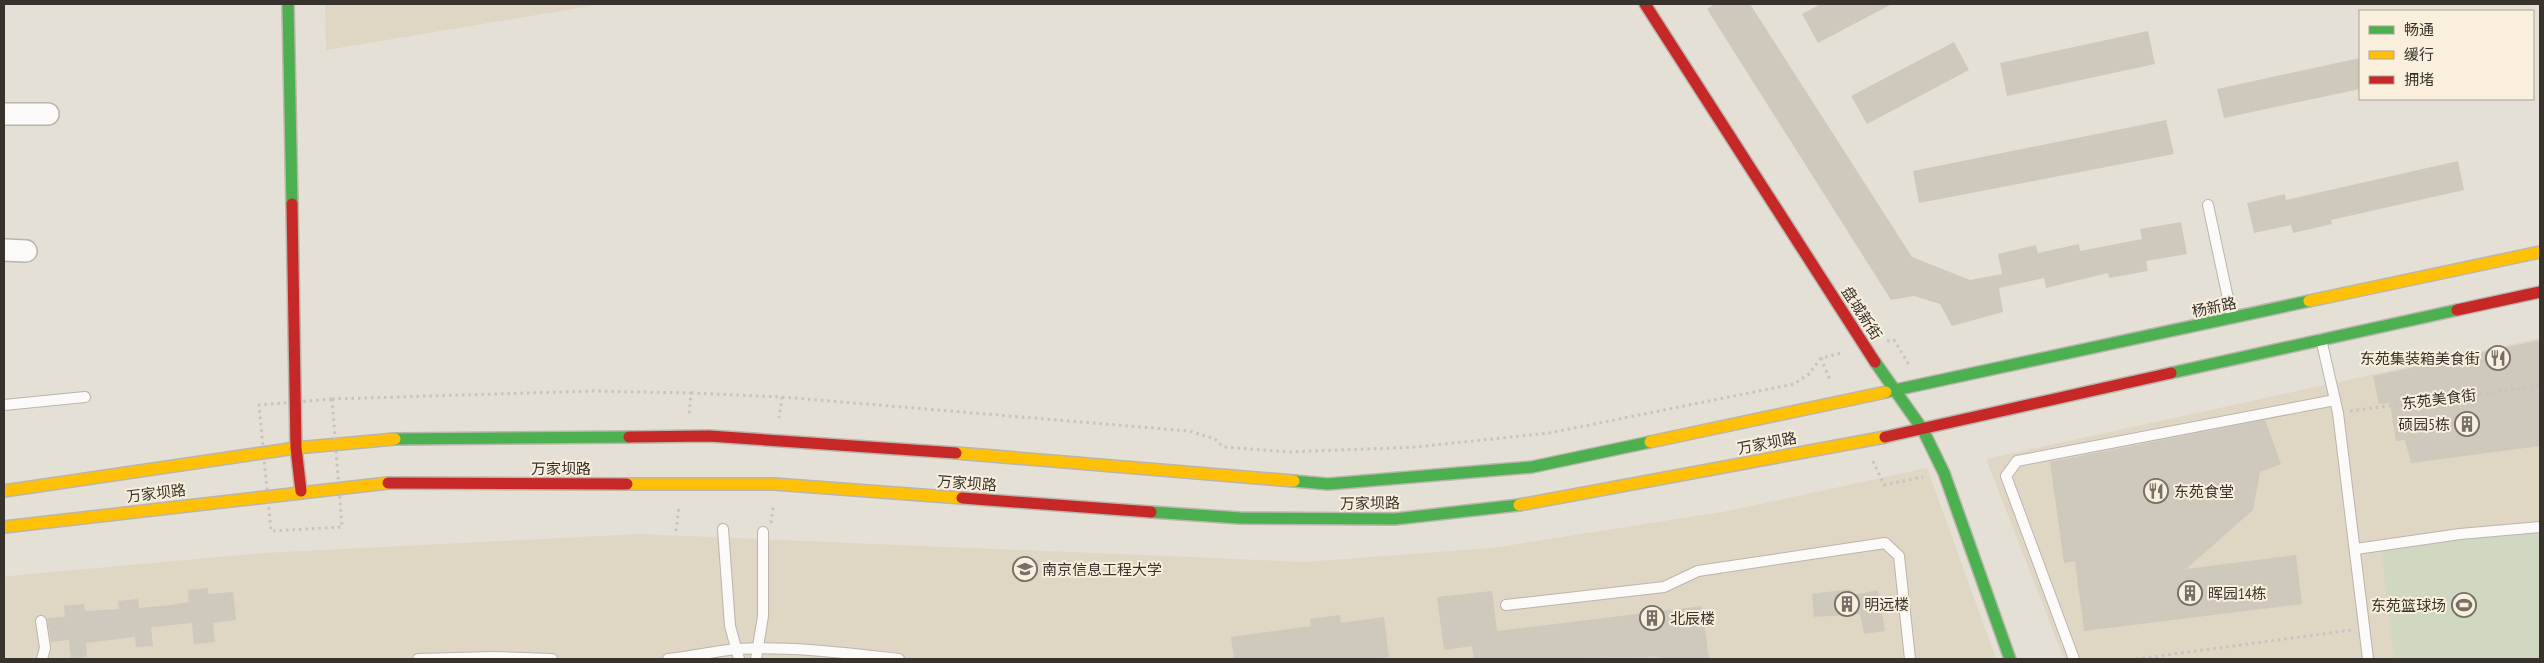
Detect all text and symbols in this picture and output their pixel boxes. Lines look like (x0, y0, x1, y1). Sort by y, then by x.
legend (2359, 10, 2534, 100)
text: 畅通 (2404, 20, 2434, 39)
text: 缓行 (2404, 45, 2434, 64)
text: 拥堵 (2404, 70, 2434, 89)
street label: 盘城新街 (1838, 283, 1886, 343)
street label: 杨新路 (2190, 293, 2238, 321)
restaurant icon: 东苑集装箱美食街 (2485, 345, 2511, 371)
place label: 东苑集装箱美食街 (2360, 349, 2480, 368)
street label: 东苑美食街 (2401, 385, 2477, 413)
building icon: 硕园5栋 (2454, 411, 2480, 437)
place label: 硕园5栋 (2398, 415, 2450, 434)
street label: 万家坝路 (1736, 428, 1798, 458)
street label: 万家坝路 (531, 459, 591, 478)
street label: 万家坝路 (936, 471, 998, 495)
restaurant icon: 东苑食堂 (2143, 478, 2169, 504)
street label: 万家坝路 (125, 480, 187, 506)
place label: 东苑食堂 (2174, 482, 2234, 501)
street label: 万家坝路 (1340, 493, 1400, 513)
school or university icon: 南京信息工程大学 (1012, 556, 1038, 582)
place label: 南京信息工程大学 (1042, 560, 1162, 579)
building icon: 晖园14栋 (2177, 580, 2203, 606)
place label: 晖园14栋 (2208, 584, 2267, 603)
building icon: 明远楼 (1834, 591, 1860, 617)
sports icon: 东苑篮球场 (2451, 592, 2477, 618)
place label: 明远楼 (1864, 595, 1909, 614)
place label: 东苑篮球场 (2371, 596, 2446, 615)
building icon: 北辰楼 (1639, 605, 1665, 631)
place label: 北辰楼 (1670, 609, 1715, 628)

